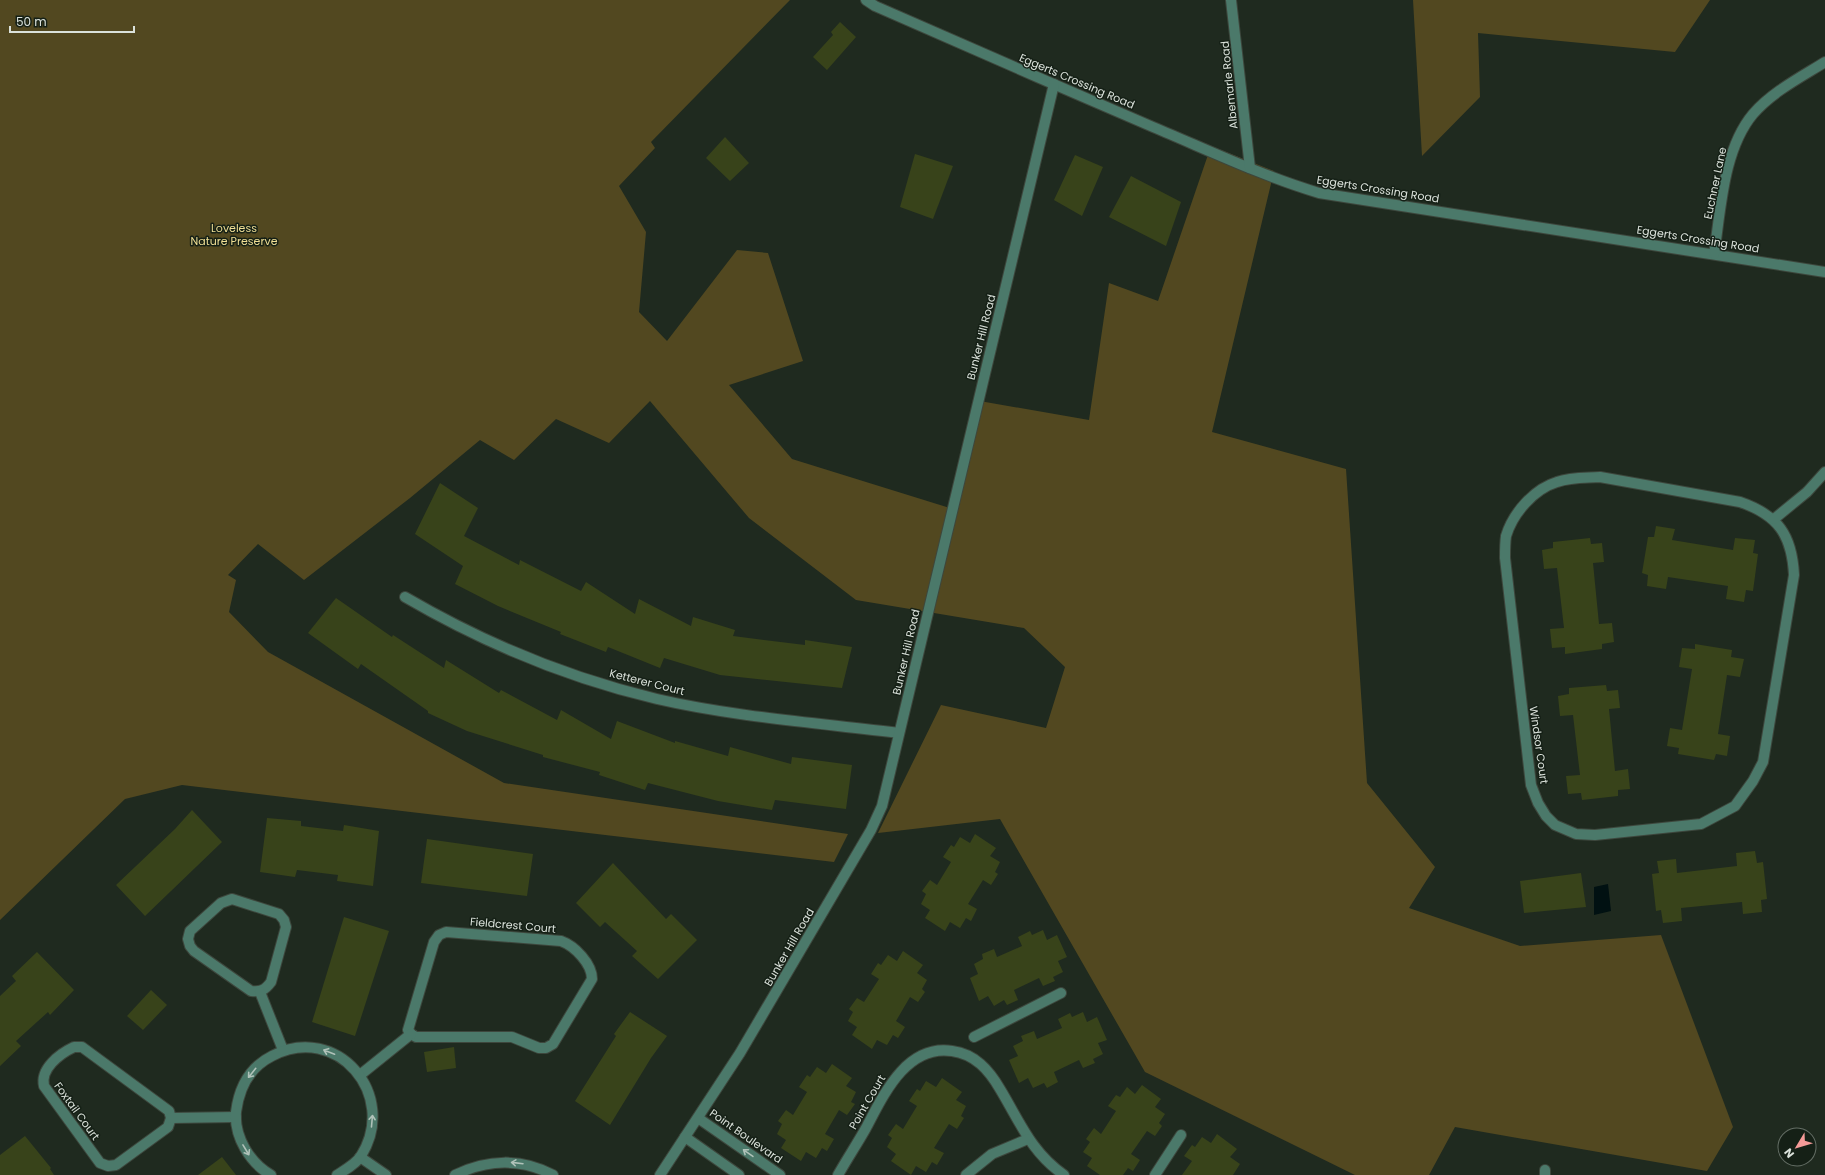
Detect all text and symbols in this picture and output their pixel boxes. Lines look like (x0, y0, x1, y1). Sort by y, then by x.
scale bar (10, 8, 134, 34)
text: 50 m (16, 13, 47, 30)
street label: Albemarle Road (1216, 40, 1242, 130)
street label: Eggerts Crossing Road (1017, 49, 1137, 113)
street label: Euchner Lane (1700, 145, 1730, 221)
street label: Eggerts Crossing Road (1316, 171, 1440, 207)
park label: Loveless Nature Preserve (190, 220, 278, 249)
street label: Eggerts Crossing Road (1636, 221, 1760, 257)
street label: Bunker Hill Road (963, 293, 999, 381)
street label: Bunker Hill Road (888, 608, 924, 696)
street label: Ketterer Court (608, 665, 686, 699)
street label: Windsor Court (1526, 705, 1552, 785)
street label: Bunker Hill Road (760, 905, 818, 989)
street label: Fieldcrest Court (469, 913, 557, 937)
one-way arrow (324, 1048, 336, 1056)
one-way arrow (247, 1067, 256, 1078)
street label: Point Court (845, 1072, 889, 1132)
street label: Foxtail Court (50, 1079, 104, 1143)
street label: Point Boulevard (706, 1105, 786, 1167)
one-way arrow (368, 1114, 375, 1127)
north arrow (1777, 1127, 1817, 1167)
one-way arrow (243, 1144, 251, 1156)
text: N (1780, 1145, 1798, 1161)
one-way arrow (743, 1149, 754, 1157)
one-way arrow (510, 1159, 523, 1167)

